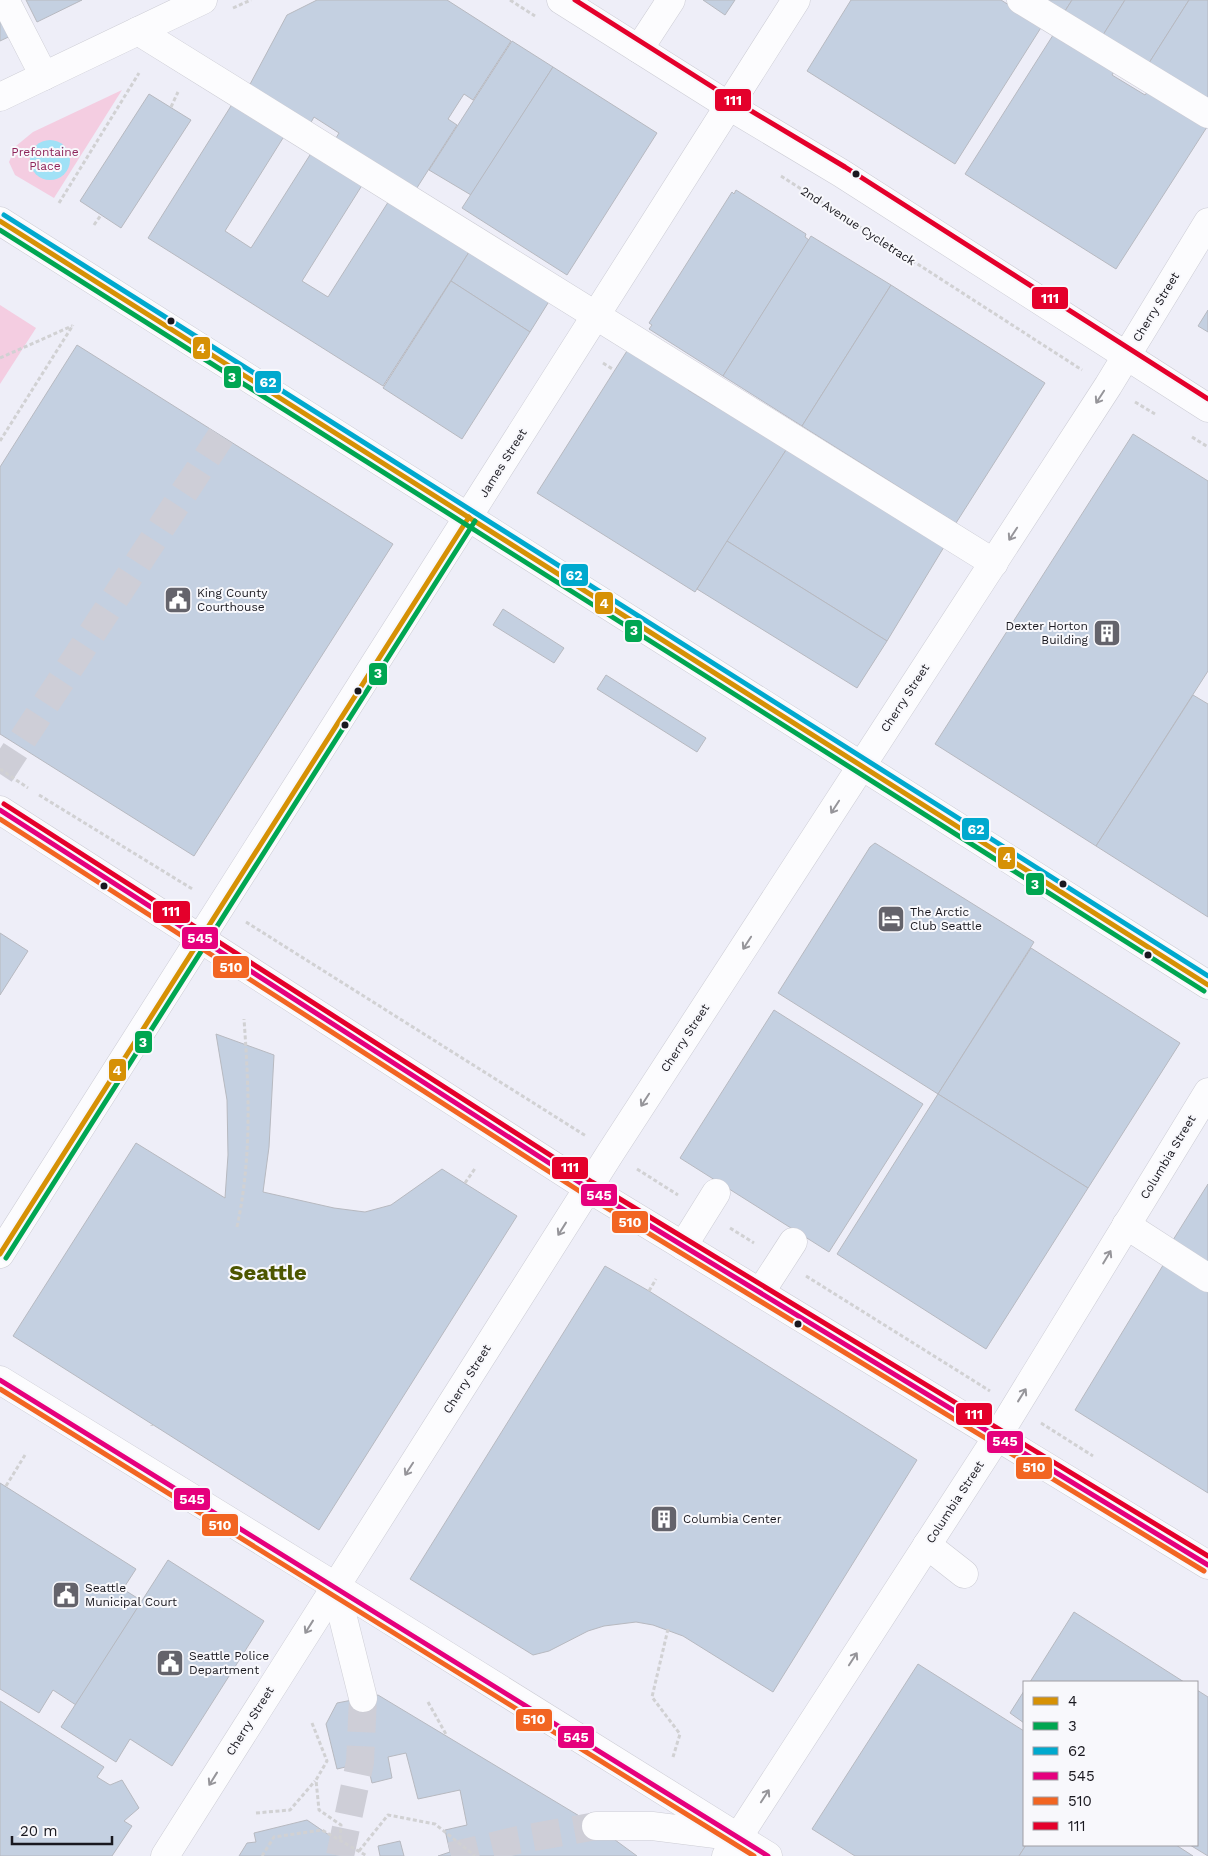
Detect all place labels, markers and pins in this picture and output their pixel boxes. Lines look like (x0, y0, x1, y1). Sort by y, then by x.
unlabelled marker (851, 169, 861, 179)
unlabelled marker (166, 316, 176, 326)
public building icon: King County Courthouse (163, 585, 193, 615)
place label: King County Courthouse (197, 586, 268, 614)
building icon: Dexter Horton Building (1092, 618, 1122, 648)
place label: Dexter Horton Building (1005, 619, 1089, 647)
unlabelled marker (353, 686, 363, 696)
unlabelled marker (340, 720, 350, 730)
unlabelled marker (1058, 879, 1068, 889)
unlabelled marker (99, 881, 109, 891)
hotel icon: The Arctic Club Seattle (876, 904, 906, 934)
place label: The Arctic Club Seattle (910, 905, 982, 933)
unlabelled marker (1143, 950, 1153, 960)
unlabelled marker (793, 1319, 803, 1329)
building icon: Columbia Center (649, 1504, 679, 1534)
place label: Columbia Center (683, 1512, 782, 1526)
public building icon: Seattle Municipal Court (51, 1580, 81, 1610)
place label: Seattle Municipal Court (85, 1581, 177, 1609)
public building icon: Seattle Police Department (155, 1648, 185, 1678)
place label: Seattle Police Department (189, 1649, 269, 1677)

